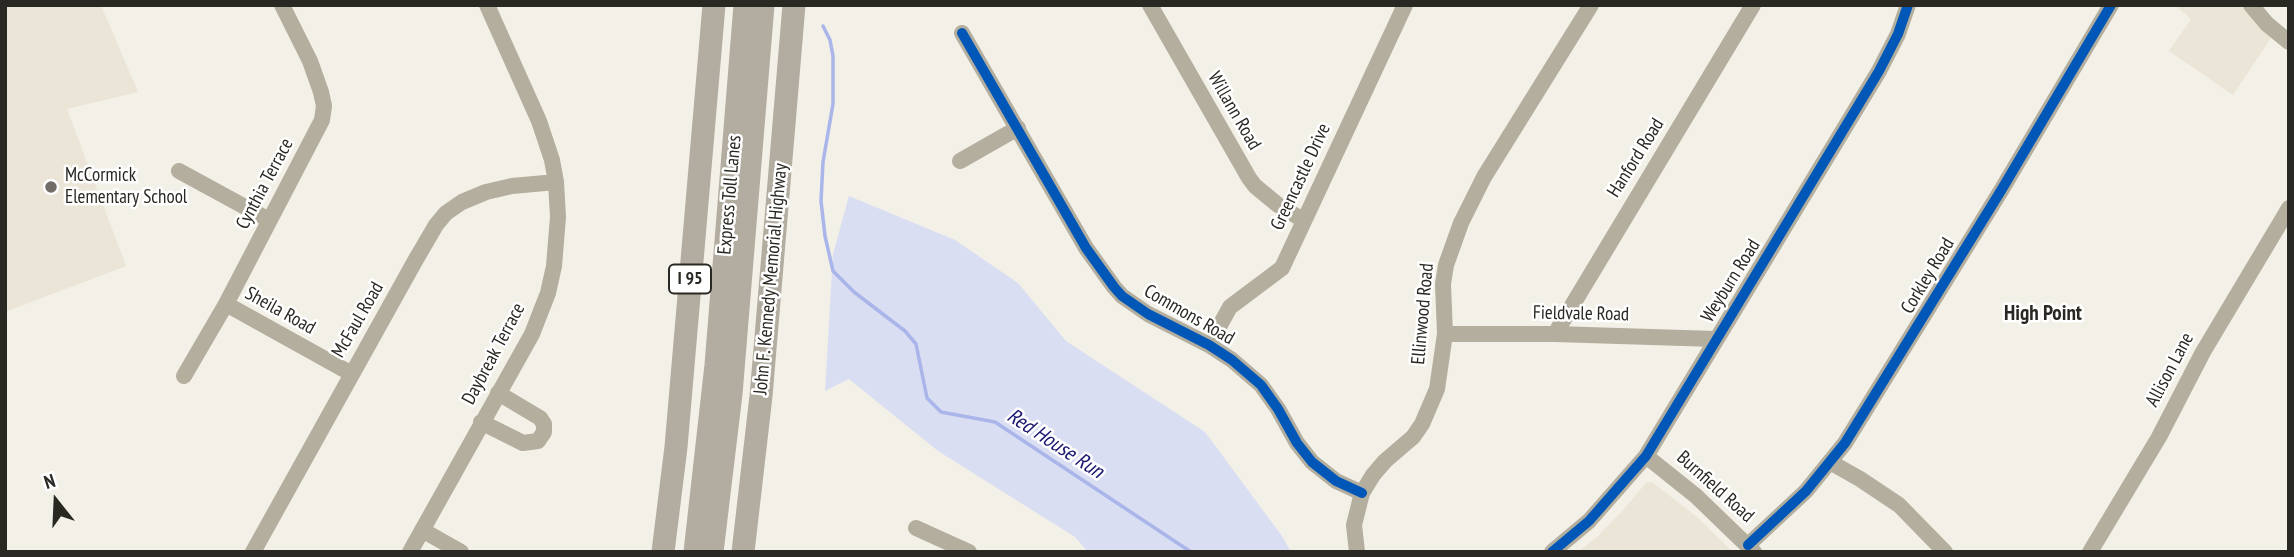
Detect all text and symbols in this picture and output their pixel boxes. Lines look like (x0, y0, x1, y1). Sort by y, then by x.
street label: Willann Road (1203, 68, 1265, 154)
street label: Hanford Road (1603, 114, 1669, 202)
street label: Greencastle Drive (1266, 120, 1336, 234)
street label: Express Toll Lanes (713, 134, 747, 256)
street label: Cynthia Terrace (232, 135, 298, 233)
street label: John F. Kennedy Memorial Highway (750, 162, 792, 396)
place label: McCormick Elementary School (65, 165, 187, 209)
marker: McCormick Elementary School (43, 179, 59, 195)
street label: Corkley Road (1896, 234, 1960, 318)
street label: Weyburn Road (1697, 235, 1765, 327)
street label: Ellinwood Road (1407, 262, 1439, 366)
road number: I 95 (669, 264, 711, 293)
street label: McFaul Road (327, 278, 389, 362)
street label: Commons Road (1140, 280, 1238, 350)
street label: Sheila Road (241, 282, 319, 340)
street label: Daybreak Terrace (458, 299, 530, 409)
district label: High Point (2004, 301, 2082, 327)
street label: Fieldvale Road (1533, 302, 1629, 326)
street label: Allison Lane (2141, 329, 2199, 411)
water label: Red House Run (1002, 404, 1108, 484)
street label: Burnfield Road (1672, 446, 1758, 528)
north arrow (21, 466, 91, 536)
text: N (41, 468, 58, 494)

